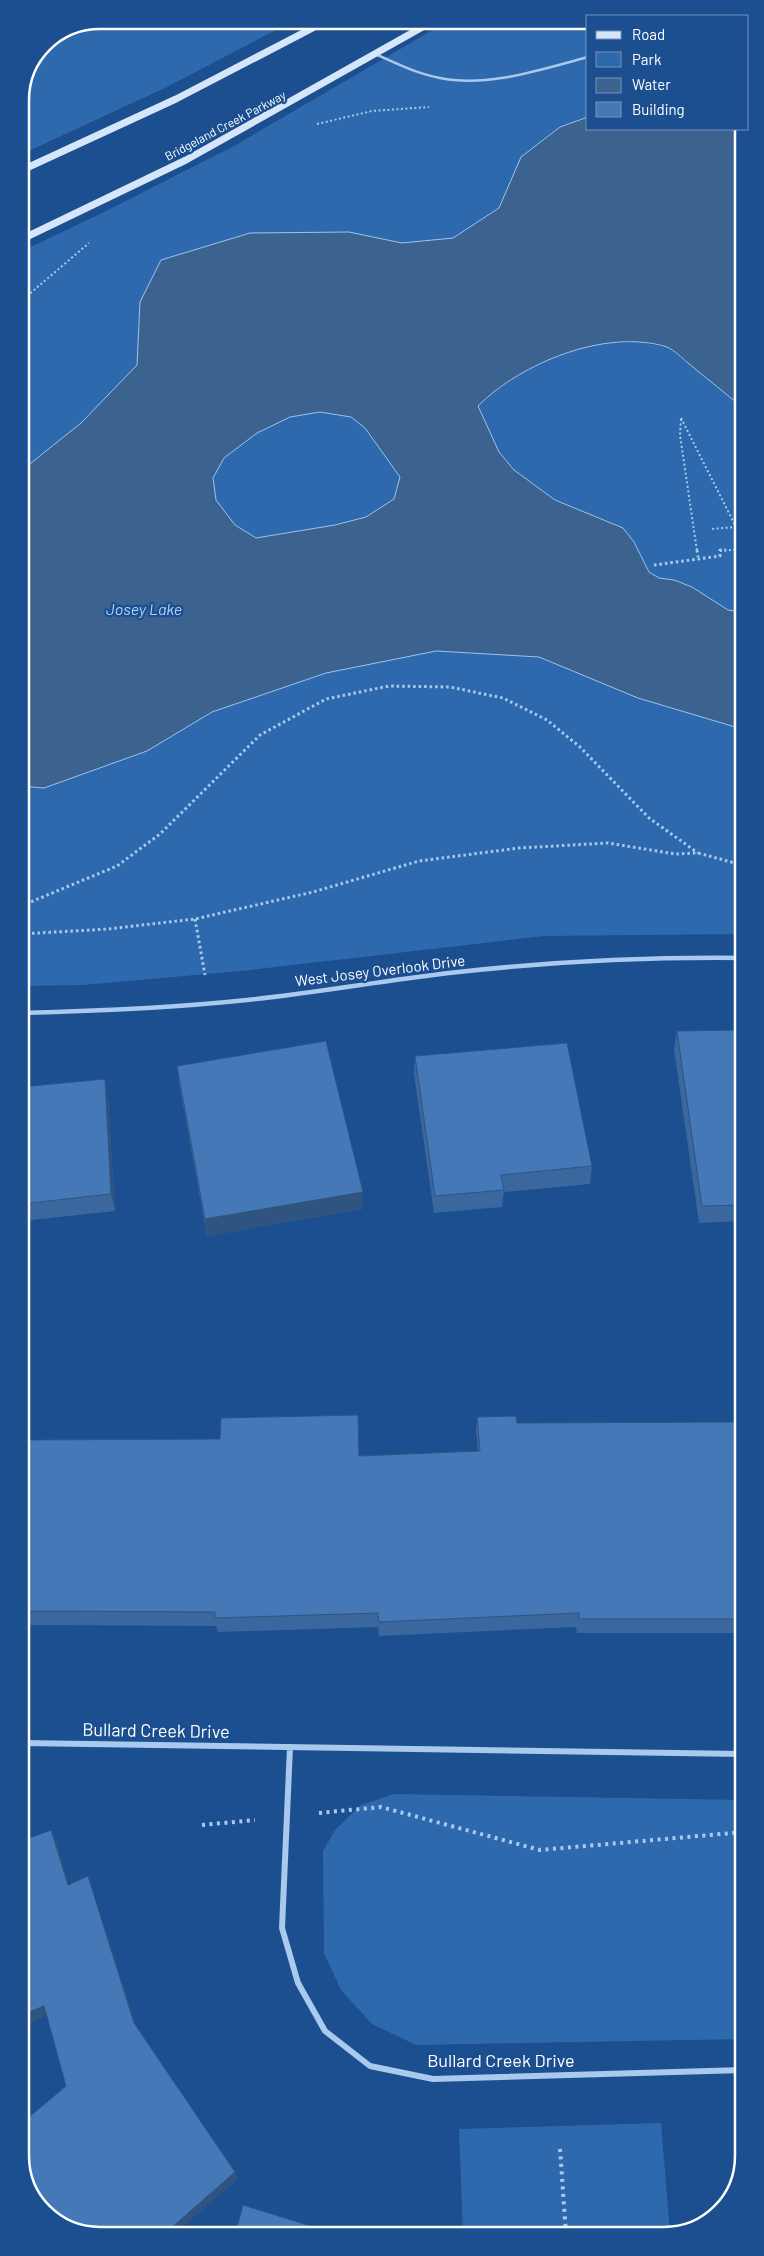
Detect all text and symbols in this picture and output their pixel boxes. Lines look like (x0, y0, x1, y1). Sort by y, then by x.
legend (586, 15, 749, 130)
text: Road (632, 25, 665, 43)
text: Park (632, 50, 662, 68)
text: Water (632, 75, 671, 93)
street label: Bridgeland Creek Parkway (162, 87, 288, 163)
text: Building (632, 100, 685, 118)
water label: Josey Lake (106, 599, 182, 618)
street label: West Josey Overlook Drive (294, 951, 466, 989)
street label: Bullard Creek Drive (82, 1718, 230, 1742)
street label: Bullard Creek Drive (427, 2049, 575, 2071)

